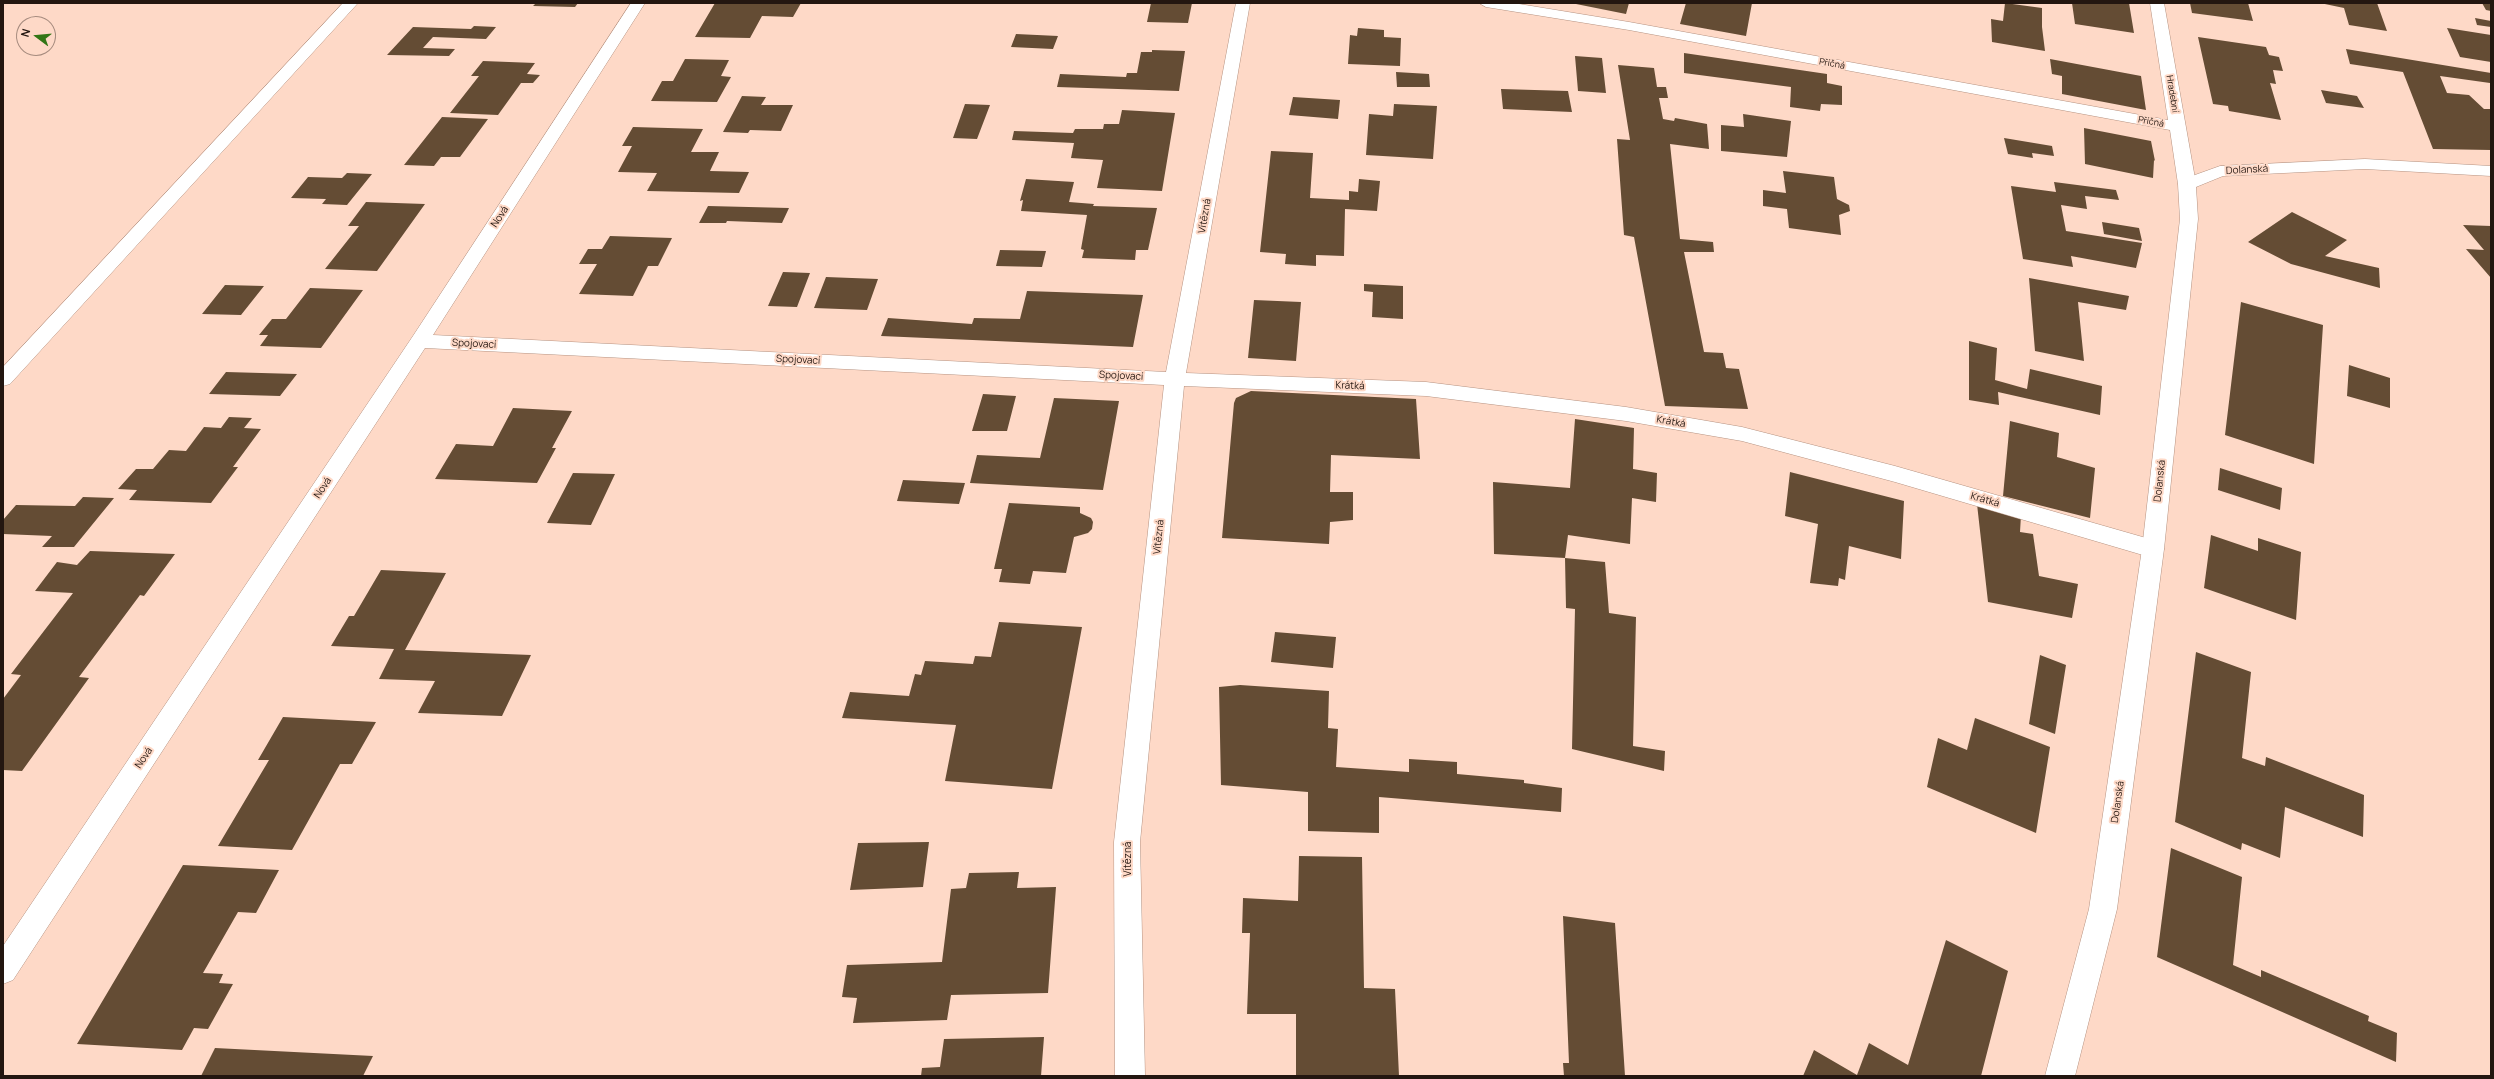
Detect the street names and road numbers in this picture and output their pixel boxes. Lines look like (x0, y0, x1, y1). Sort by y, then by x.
street label: Příčná (1818, 56, 1846, 72)
street label: Hradební (2164, 75, 2180, 113)
street label: Příčná (2137, 114, 2165, 130)
street label: Dolanská (2226, 163, 2268, 177)
street label: Vítězná (1196, 198, 1214, 234)
street label: Nová (489, 204, 511, 230)
street label: Spojovací (452, 337, 496, 351)
street label: Spojovací (776, 353, 820, 367)
street label: Spojovací (1099, 369, 1143, 383)
street label: Krátká (1335, 379, 1365, 393)
street label: Krátká (1655, 414, 1687, 430)
street label: Dolanská (2152, 459, 2168, 503)
street label: Nová (312, 475, 334, 501)
street label: Krátká (1969, 490, 2001, 510)
street label: Vítězná (1151, 519, 1167, 555)
street label: Nová (133, 745, 155, 771)
street label: Dolanská (2109, 780, 2127, 824)
street label: Vítězná (1122, 842, 1134, 876)

